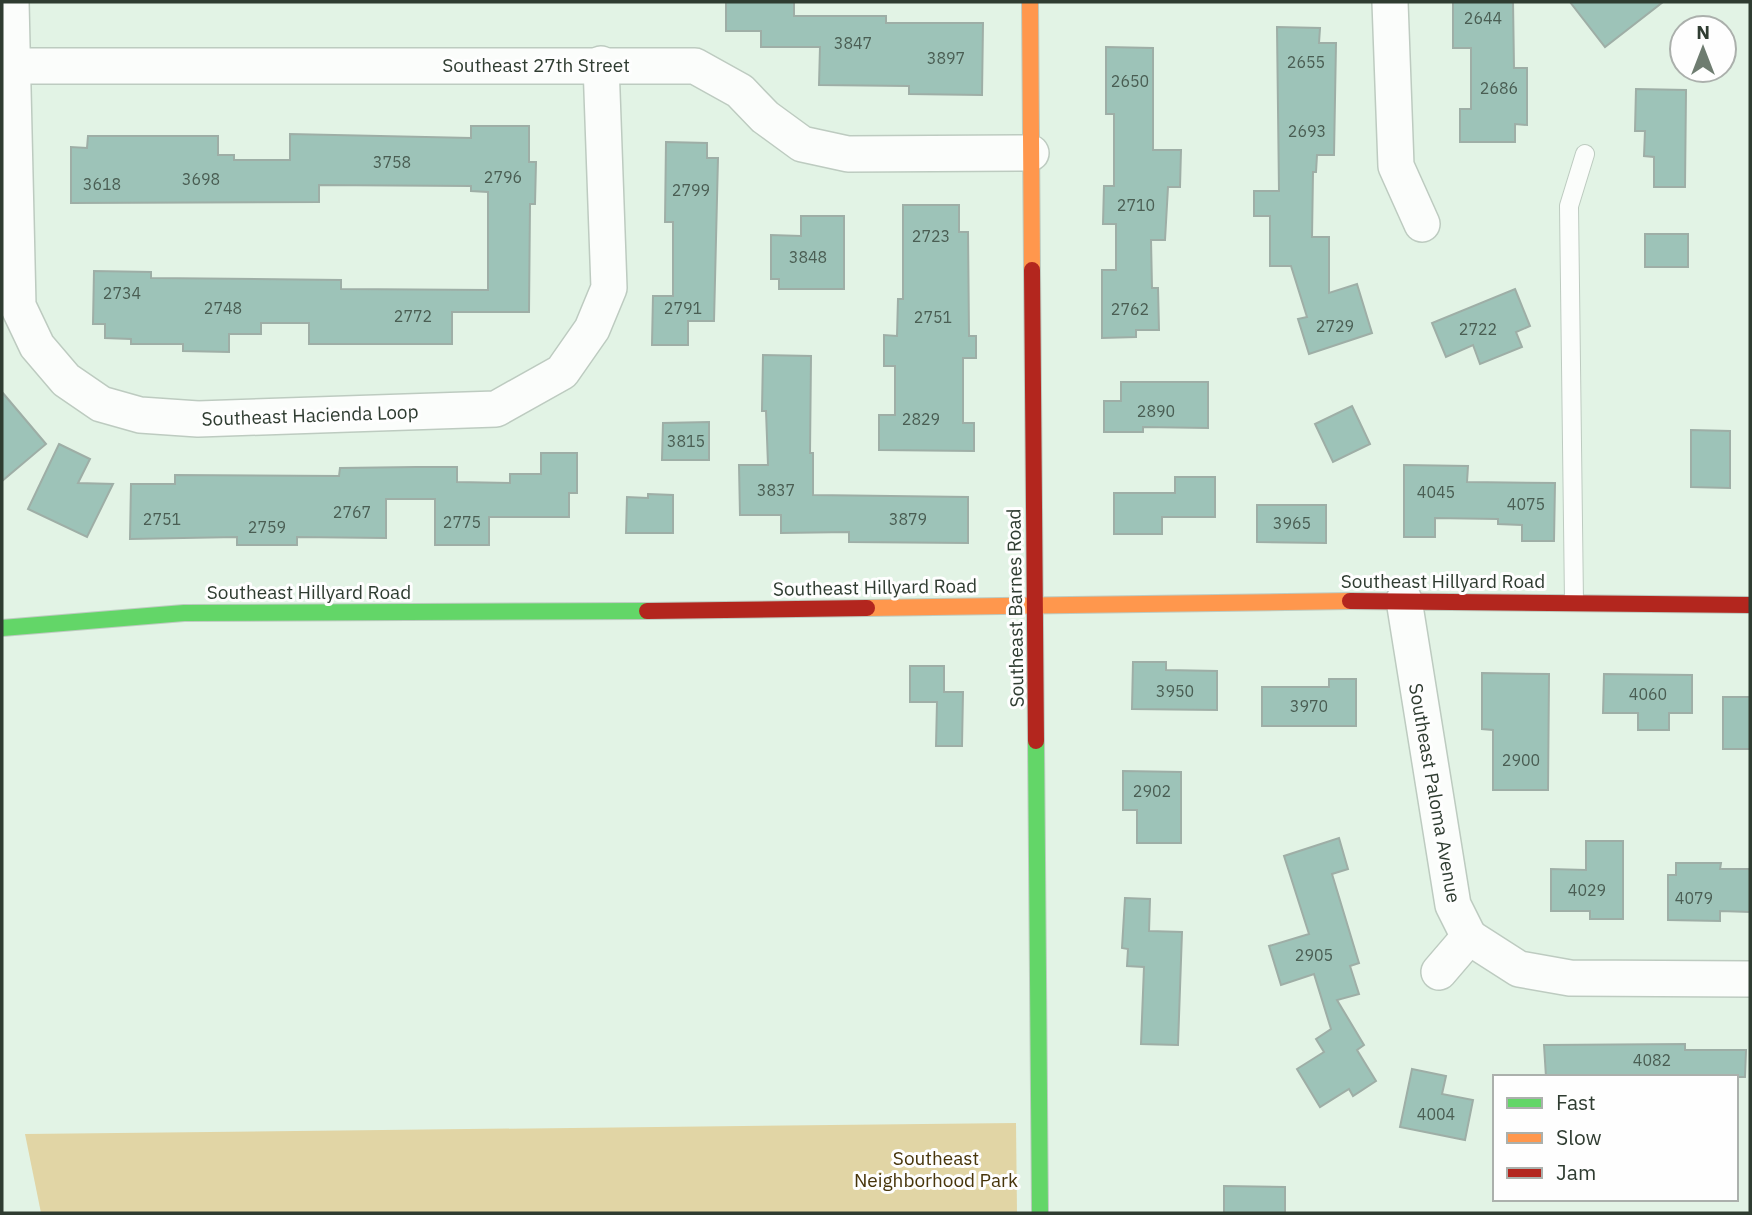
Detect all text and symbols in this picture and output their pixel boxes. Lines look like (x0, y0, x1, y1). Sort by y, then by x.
house number: 2644 (1464, 8, 1502, 28)
north arrow (1668, 14, 1738, 84)
text: N (1696, 20, 1710, 44)
house number: 3847 (834, 33, 872, 53)
house number: 3897 (927, 48, 965, 68)
house number: 2655 (1287, 52, 1325, 72)
street label: Southeast 27th Street (442, 53, 630, 77)
house number: 2650 (1111, 71, 1149, 91)
house number: 2686 (1480, 78, 1518, 98)
house number: 2693 (1288, 121, 1326, 141)
house number: 3758 (373, 152, 411, 172)
house number: 2796 (484, 167, 522, 187)
house number: 3698 (182, 169, 220, 189)
house number: 3618 (83, 174, 121, 194)
house number: 2799 (672, 180, 710, 200)
house number: 2710 (1117, 195, 1155, 215)
house number: 2723 (912, 226, 950, 246)
house number: 3848 (789, 247, 827, 267)
house number: 2734 (103, 283, 141, 303)
house number: 2748 (204, 298, 242, 318)
house number: 2791 (664, 298, 702, 318)
house number: 2762 (1111, 299, 1149, 319)
house number: 2772 (394, 306, 432, 326)
house number: 2751 (914, 307, 952, 327)
house number: 2729 (1316, 316, 1354, 336)
house number: 2722 (1459, 319, 1497, 339)
street label: Southeast Hacienda Loop (201, 399, 419, 431)
house number: 2890 (1137, 401, 1175, 421)
house number: 2829 (902, 409, 940, 429)
house number: 3815 (667, 431, 705, 451)
house number: 3837 (757, 480, 795, 500)
house number: 4045 (1417, 482, 1455, 502)
house number: 4075 (1507, 494, 1545, 514)
house number: 2767 (333, 502, 371, 522)
street label: Southeast Barnes Road (1001, 508, 1029, 708)
house number: 2751 (143, 509, 181, 529)
house number: 3879 (889, 509, 927, 529)
house number: 2775 (443, 512, 481, 532)
house number: 3965 (1273, 513, 1311, 533)
house number: 2759 (248, 517, 286, 537)
street label: Southeast Hillyard Road (1341, 569, 1545, 593)
street label: Southeast Hillyard Road (773, 573, 977, 601)
street label: Southeast Hillyard Road (207, 580, 411, 604)
house number: 3950 (1156, 681, 1194, 701)
street label: Southeast Paloma Avenue (1404, 681, 1466, 905)
house number: 4060 (1629, 684, 1667, 704)
house number: 3970 (1290, 696, 1328, 716)
house number: 2900 (1502, 750, 1540, 770)
house number: 2902 (1133, 781, 1171, 801)
house number: 4029 (1568, 880, 1606, 900)
house number: 4079 (1675, 888, 1713, 908)
house number: 2905 (1295, 945, 1333, 965)
house number: 4082 (1633, 1050, 1671, 1070)
legend (1493, 1075, 1738, 1201)
text: Fast (1556, 1088, 1596, 1116)
house number: 4004 (1417, 1104, 1455, 1124)
text: Slow (1556, 1123, 1602, 1151)
park label: Southeast Neighborhood Park (854, 1146, 1018, 1192)
text: Jam (1556, 1158, 1596, 1186)

